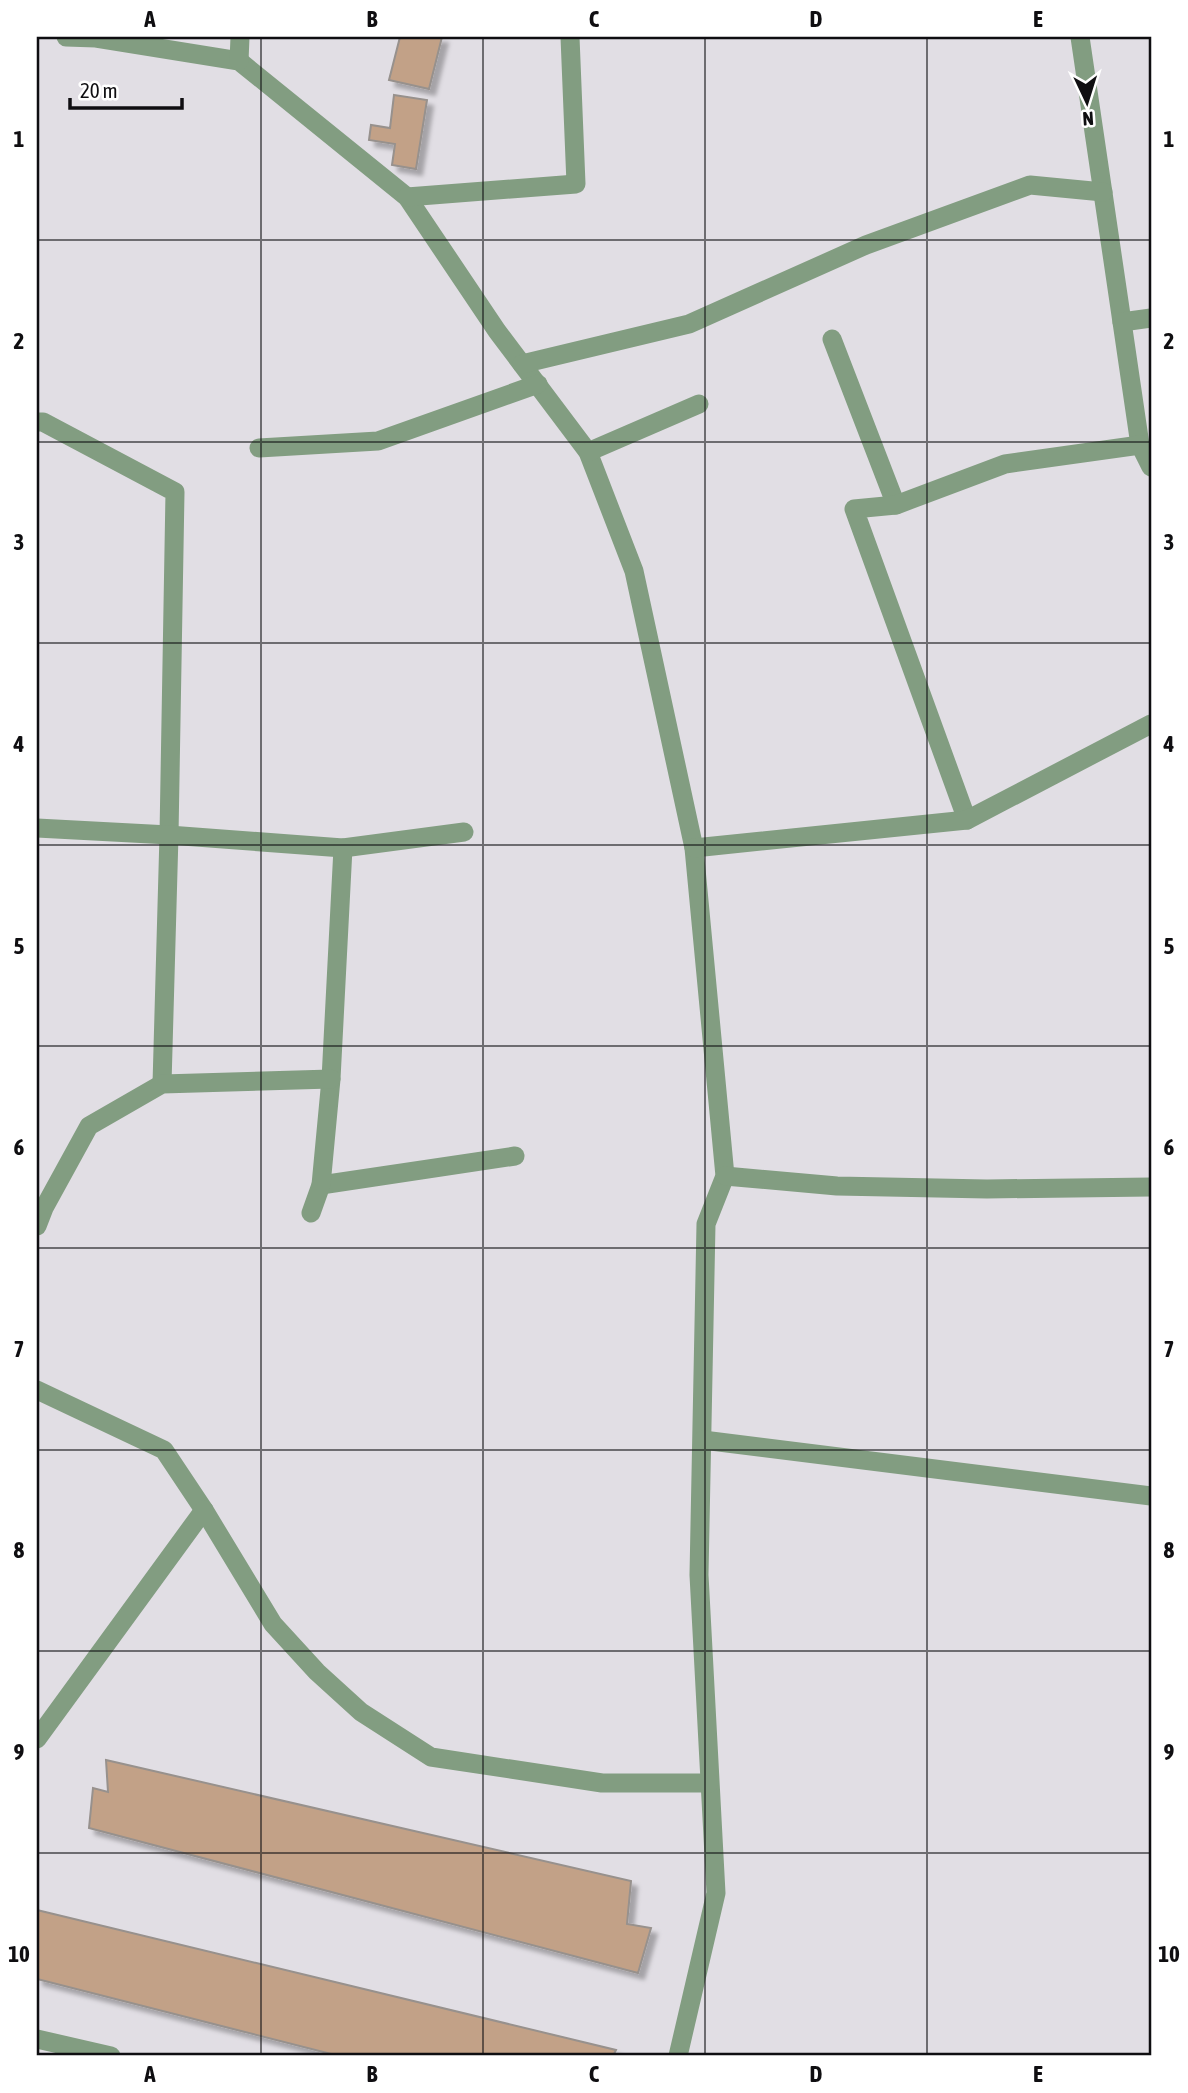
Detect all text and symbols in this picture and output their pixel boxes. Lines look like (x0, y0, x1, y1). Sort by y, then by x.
text: A (143, 6, 156, 32)
text: B (367, 6, 378, 32)
text: C (589, 6, 600, 32)
text: D (810, 6, 823, 32)
text: E (1033, 6, 1043, 32)
scale bar (70, 66, 182, 110)
north arrow (1052, 66, 1122, 136)
text: 20 m (80, 78, 118, 102)
text: N (1082, 108, 1095, 130)
text: 1 (14, 126, 25, 152)
text: 1 (1164, 126, 1175, 152)
text: 2 (14, 328, 24, 354)
text: 2 (1164, 328, 1174, 354)
text: 3 (14, 529, 24, 555)
text: 3 (1164, 529, 1174, 555)
text: 4 (13, 731, 25, 757)
text: 4 (1163, 731, 1175, 757)
text: 5 (14, 933, 25, 959)
text: 5 (1164, 933, 1175, 959)
text: 6 (14, 1134, 25, 1160)
text: 6 (1164, 1134, 1175, 1160)
text: 7 (14, 1336, 24, 1362)
text: 7 (1164, 1336, 1174, 1362)
text: 8 (14, 1537, 25, 1563)
text: 8 (1164, 1537, 1175, 1563)
text: 9 (14, 1739, 25, 1765)
text: 9 (1164, 1739, 1175, 1765)
text: 10 (8, 1941, 30, 1967)
text: 10 (1158, 1941, 1180, 1967)
text: A (143, 2061, 156, 2087)
text: B (367, 2061, 378, 2087)
text: C (589, 2061, 600, 2087)
text: D (810, 2061, 823, 2087)
text: E (1033, 2061, 1043, 2087)

